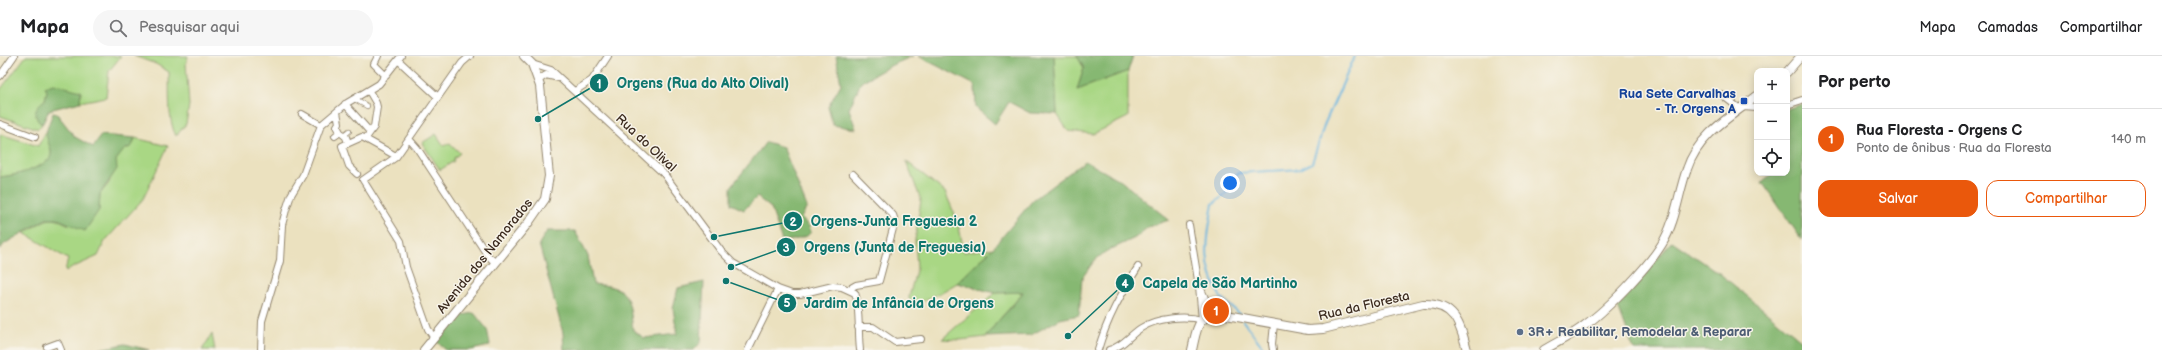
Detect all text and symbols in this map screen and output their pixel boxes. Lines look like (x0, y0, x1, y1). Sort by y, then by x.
search box (93, 10, 373, 46)
text: Mapa (20, 16, 69, 39)
icon: search (107, 17, 129, 39)
text: Pesquisar aqui (139, 18, 239, 37)
text: Mapa (1920, 19, 1956, 36)
text: Camadas (1978, 19, 2038, 36)
text: Compartilhar (2060, 19, 2142, 36)
map controls (1754, 68, 1790, 176)
button: + (1754, 68, 1790, 104)
callout: Orgens (Rua do Alto Olival) (589, 70, 797, 96)
text: Por perto (1818, 72, 1891, 92)
text: Orgens (Rua do Alto Olival) (617, 75, 789, 92)
text: 1 (596, 77, 602, 92)
place label: Rua Sete Carvalhas - Tr. Orgens A (1619, 86, 1736, 117)
marker: Rua Sete Carvalhas - Tr. Orgens A (1739, 96, 1749, 106)
button: − (1754, 104, 1790, 140)
street label: Rua do Olival (612, 111, 680, 175)
text: Rua Floresta - Orgens C (1856, 121, 2022, 140)
text: 1 (1828, 131, 1834, 147)
text: 140 m (2111, 131, 2146, 147)
button: locate (1754, 140, 1790, 176)
text: Ponto de ônibus · Rua da Floresta (1856, 140, 2052, 156)
your location (1220, 173, 1240, 193)
button: Salvar (1818, 180, 1978, 217)
button: Compartilhar (1986, 180, 2146, 217)
street label: Avenida dos Namorados (434, 195, 537, 317)
callout: Orgens-Junta Freguesia 2 (783, 208, 985, 234)
text: Orgens-Junta Freguesia 2 (811, 213, 978, 230)
text: 2 (789, 215, 797, 230)
callout: Orgens (Junta de Freguesia) (776, 234, 994, 260)
text: Orgens (Junta de Freguesia) (804, 239, 986, 256)
text: 3 (782, 241, 790, 256)
callout: Capela de São Martinho (1115, 270, 1306, 296)
text: Capela de São Martinho (1142, 275, 1298, 292)
text: 4 (1121, 277, 1129, 292)
street label: Rua da Floresta (1317, 288, 1411, 324)
callout: Jardim de Infância de Orgens (777, 290, 1002, 316)
text: Jardim de Infância de Orgens (804, 295, 994, 312)
text: 5 (784, 296, 791, 311)
pin: 1 (1203, 296, 1229, 326)
place label: 3R+ Reabilitar, Remodelar & Reparar (1528, 324, 1752, 340)
marker: 3R+ Reabilitar, Remodelar & Reparar (1515, 327, 1525, 337)

